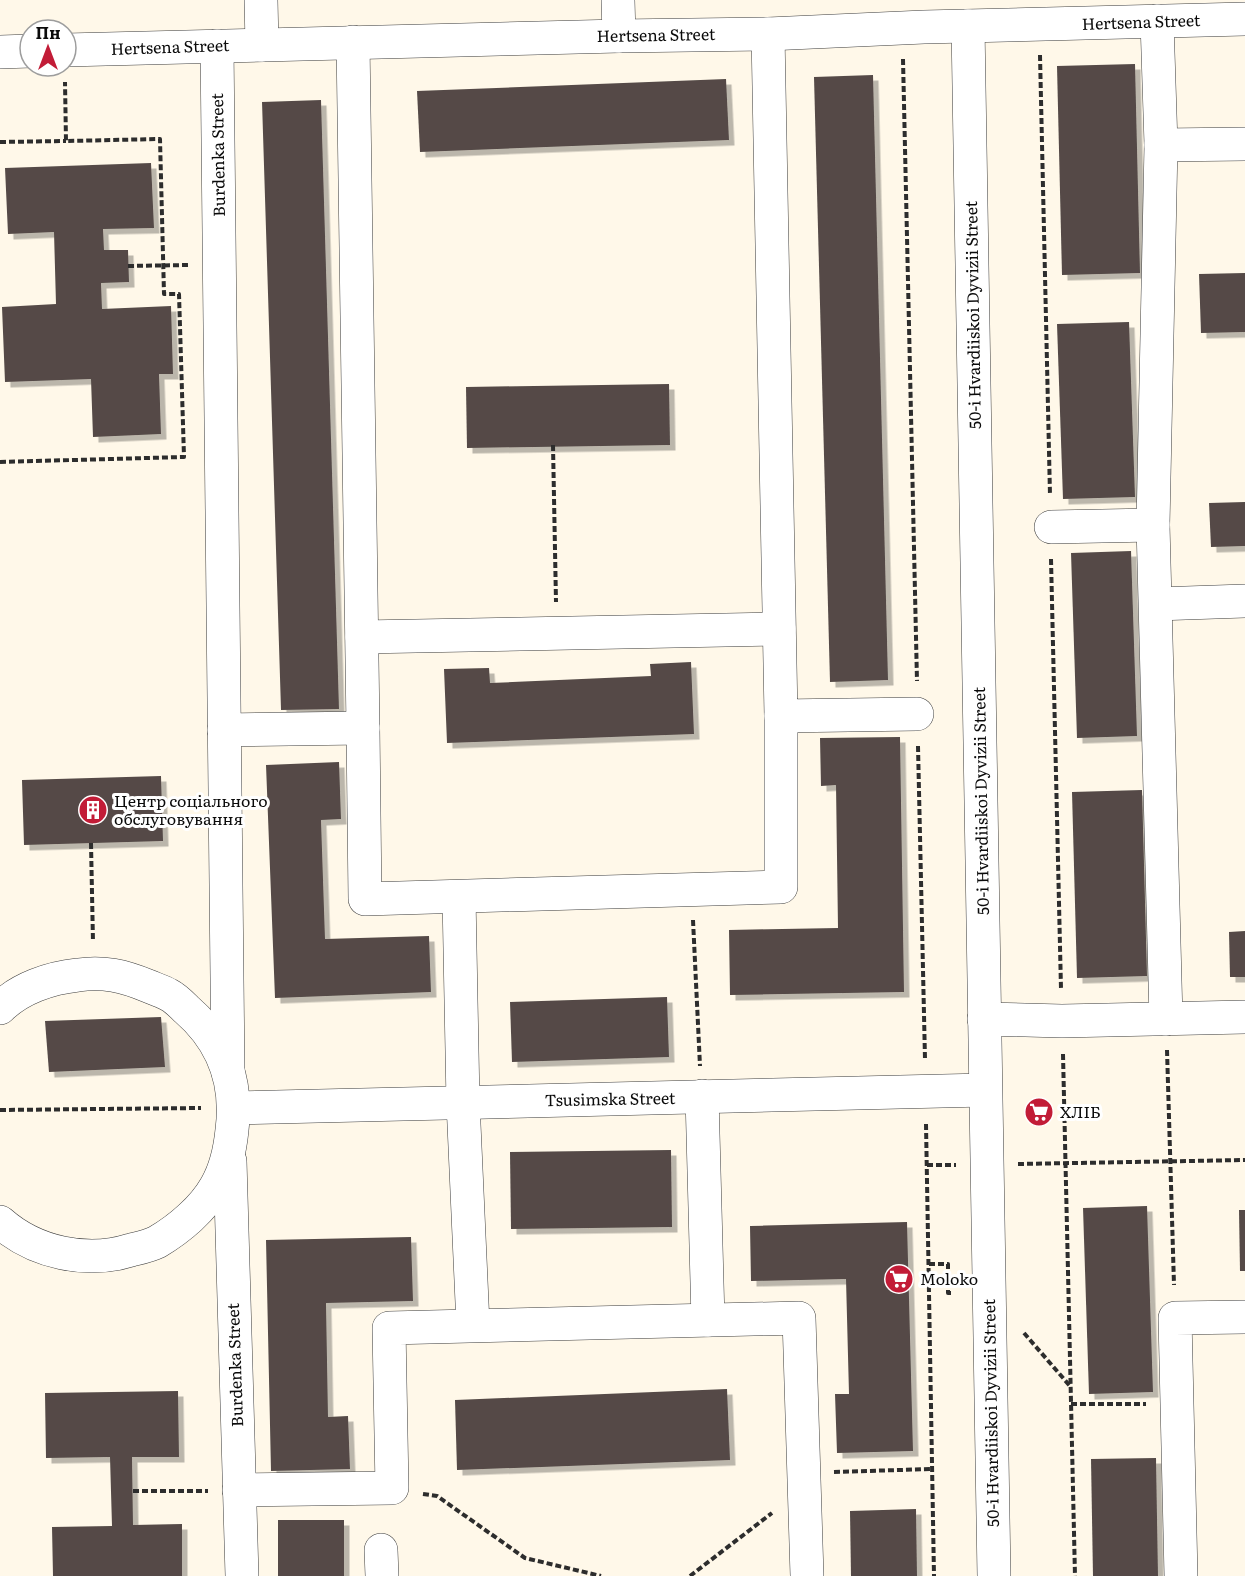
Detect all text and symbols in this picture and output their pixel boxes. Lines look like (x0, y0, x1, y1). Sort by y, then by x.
street label: Hertsena Street (1081, 7, 1201, 35)
north arrow (18, 18, 78, 78)
text: Пн (36, 20, 60, 44)
street label: Hertsena Street (596, 21, 716, 47)
street label: Hertsena Street (110, 32, 230, 60)
street label: Burdenka Street (204, 92, 230, 217)
street label: 50-i Hvardiiskoi Dyvizii Street (958, 200, 986, 429)
street label: 50-i Hvardiiskoi Dyvizii Street (966, 686, 994, 915)
place label: Центр соціального обслуговування (114, 788, 268, 830)
building icon: Центр соціального обслуговування (77, 794, 109, 826)
street label: Tsusimska Street (544, 1085, 676, 1111)
supermarket icon: ХЛІБ (1023, 1096, 1055, 1128)
place label: ХЛІБ (1060, 1099, 1101, 1123)
supermarket icon: Moloko (883, 1263, 915, 1295)
place label: Moloko (920, 1266, 978, 1290)
street label: 50-i Hvardiiskoi Dyvizii Street (976, 1298, 1004, 1527)
street label: Burdenka Street (220, 1302, 248, 1427)

